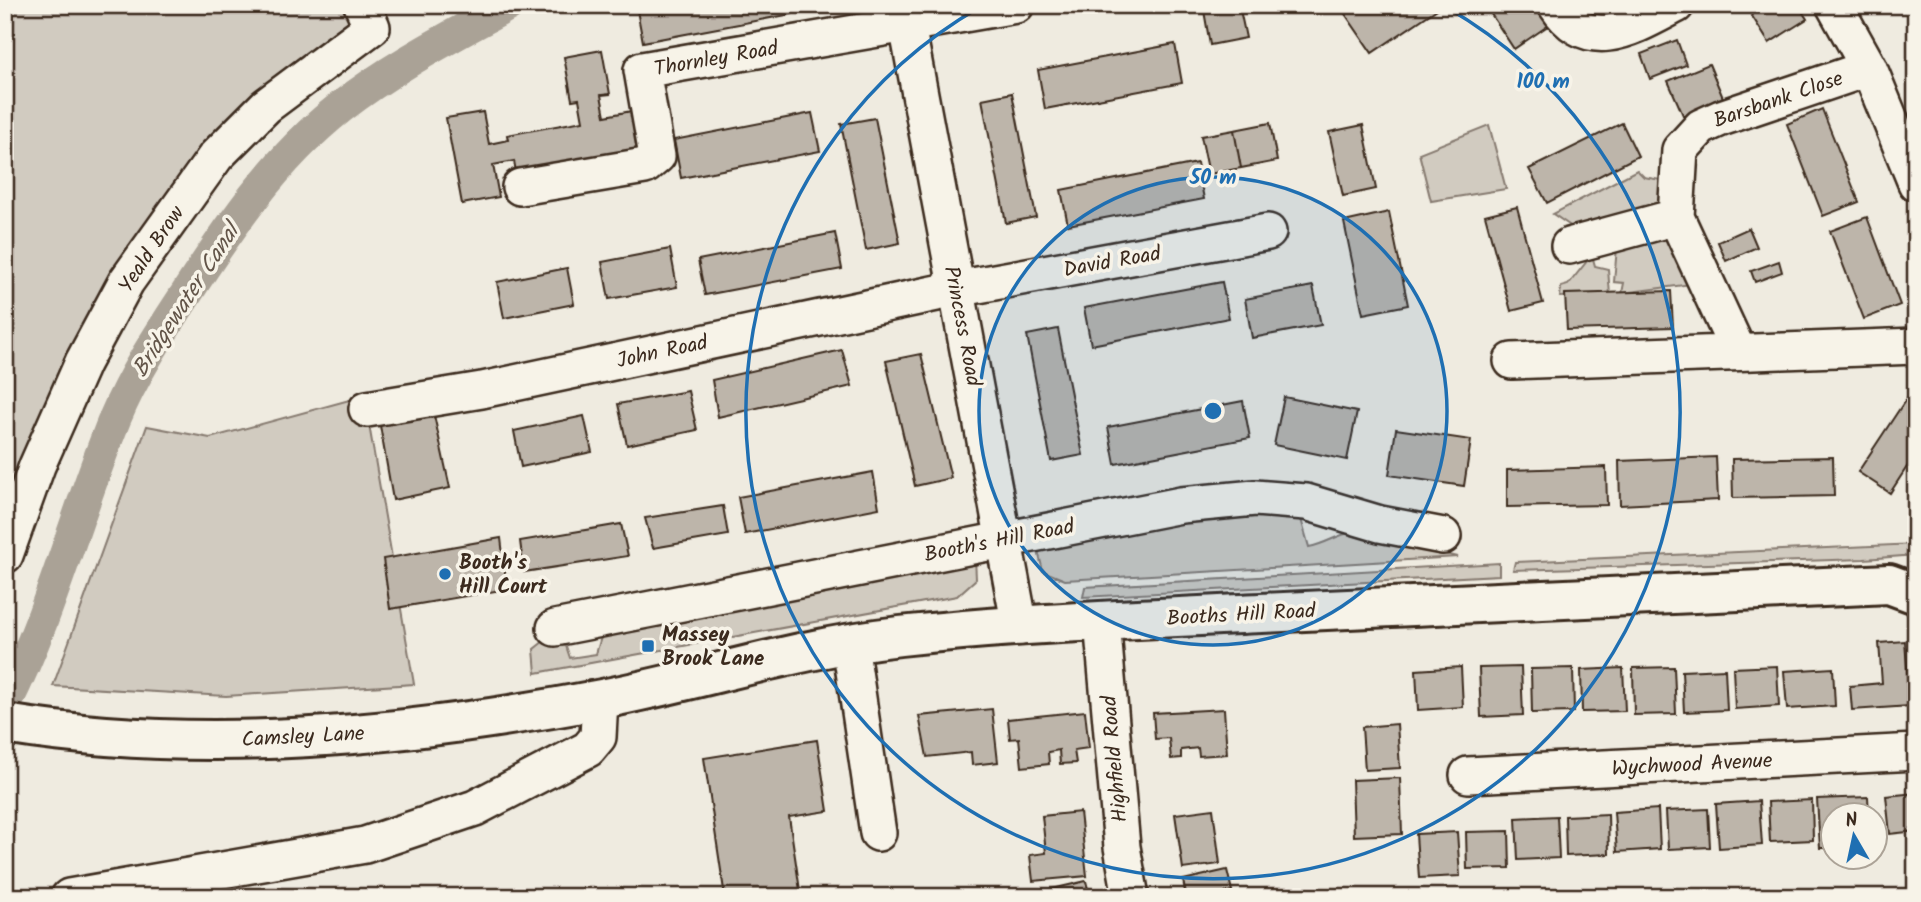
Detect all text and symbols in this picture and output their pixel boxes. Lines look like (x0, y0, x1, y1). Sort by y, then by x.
street label: Thornley Road (652, 32, 781, 87)
street label: Barsbank Close (1709, 63, 1848, 138)
text: 100 m (1516, 66, 1570, 99)
text: 50 m (1189, 162, 1236, 195)
street label: Yeald Brow (111, 199, 194, 300)
water label: Bridgewater Canal (124, 214, 252, 385)
street label: David Road (1061, 238, 1164, 287)
street label: Princess Road (934, 263, 989, 390)
street label: John Road (614, 327, 711, 378)
centre of rings (1201, 399, 1225, 423)
street label: Booth's Hill Road (921, 511, 1078, 572)
place label: Booth's Hill Court (459, 547, 548, 604)
marker: Booth's Hill Court (437, 566, 453, 582)
street label: Booths Hill Road (1166, 595, 1317, 636)
place label: Massey Brook Lane (662, 619, 764, 676)
marker: Massey Brook Lane (640, 638, 656, 654)
street label: Highfield Road (1093, 694, 1137, 824)
street label: Camsley Lane (241, 718, 366, 757)
street label: Wychwood Avenue (1611, 745, 1774, 786)
north arrow (1820, 800, 1890, 870)
text: N (1843, 805, 1860, 837)

